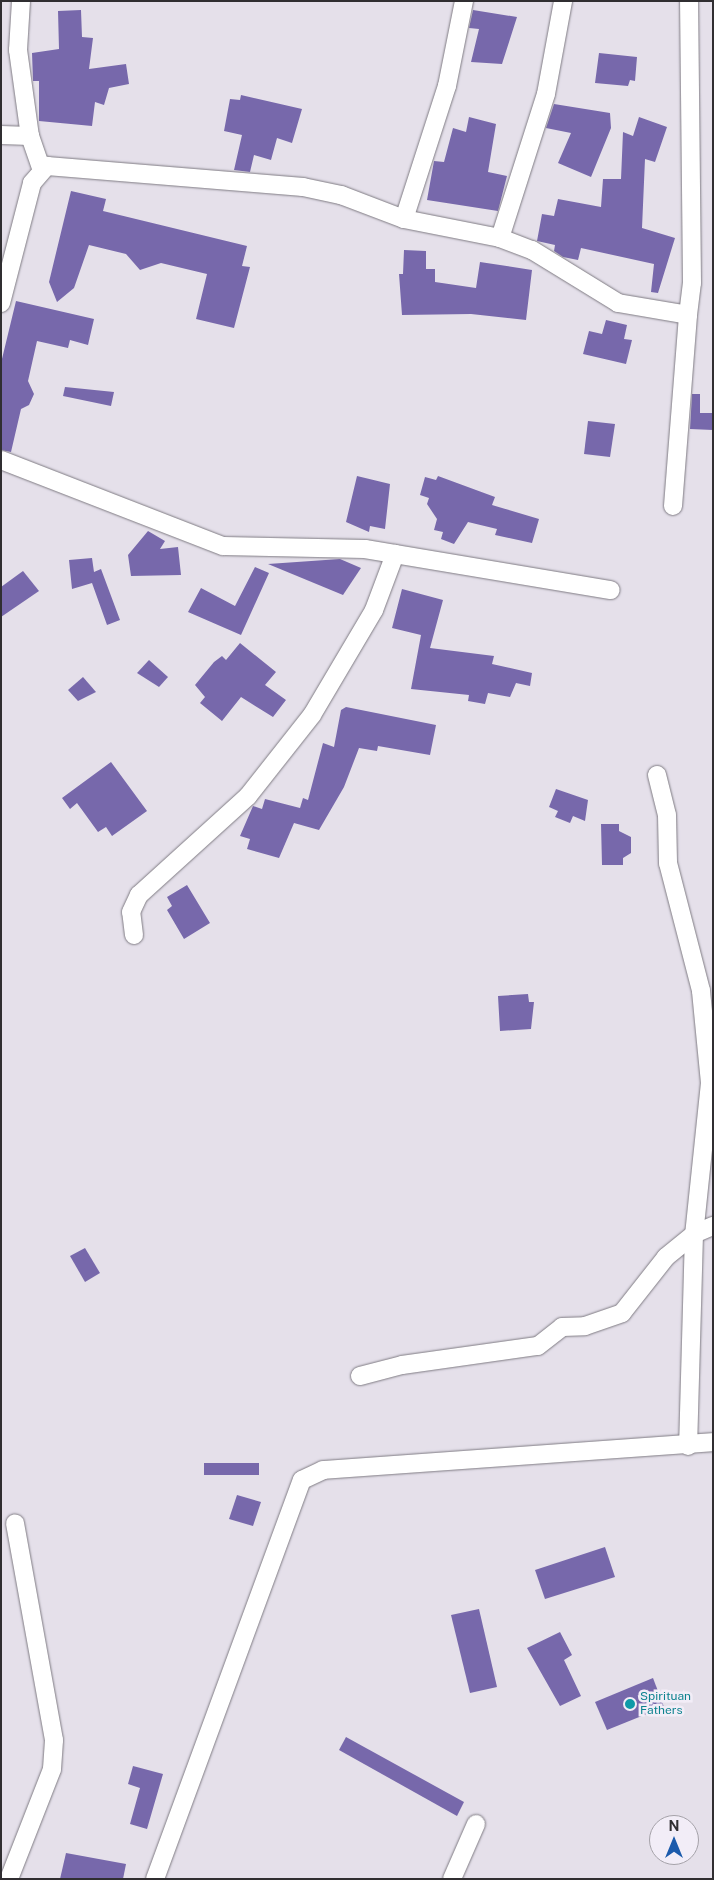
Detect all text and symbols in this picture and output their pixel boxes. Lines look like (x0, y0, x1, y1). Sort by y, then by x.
place label: Spirituan Fathers (640, 1690, 691, 1718)
marker: Spirituan Fathers (624, 1698, 636, 1710)
north arrow (649, 1815, 699, 1865)
text: N (669, 1818, 679, 1834)

